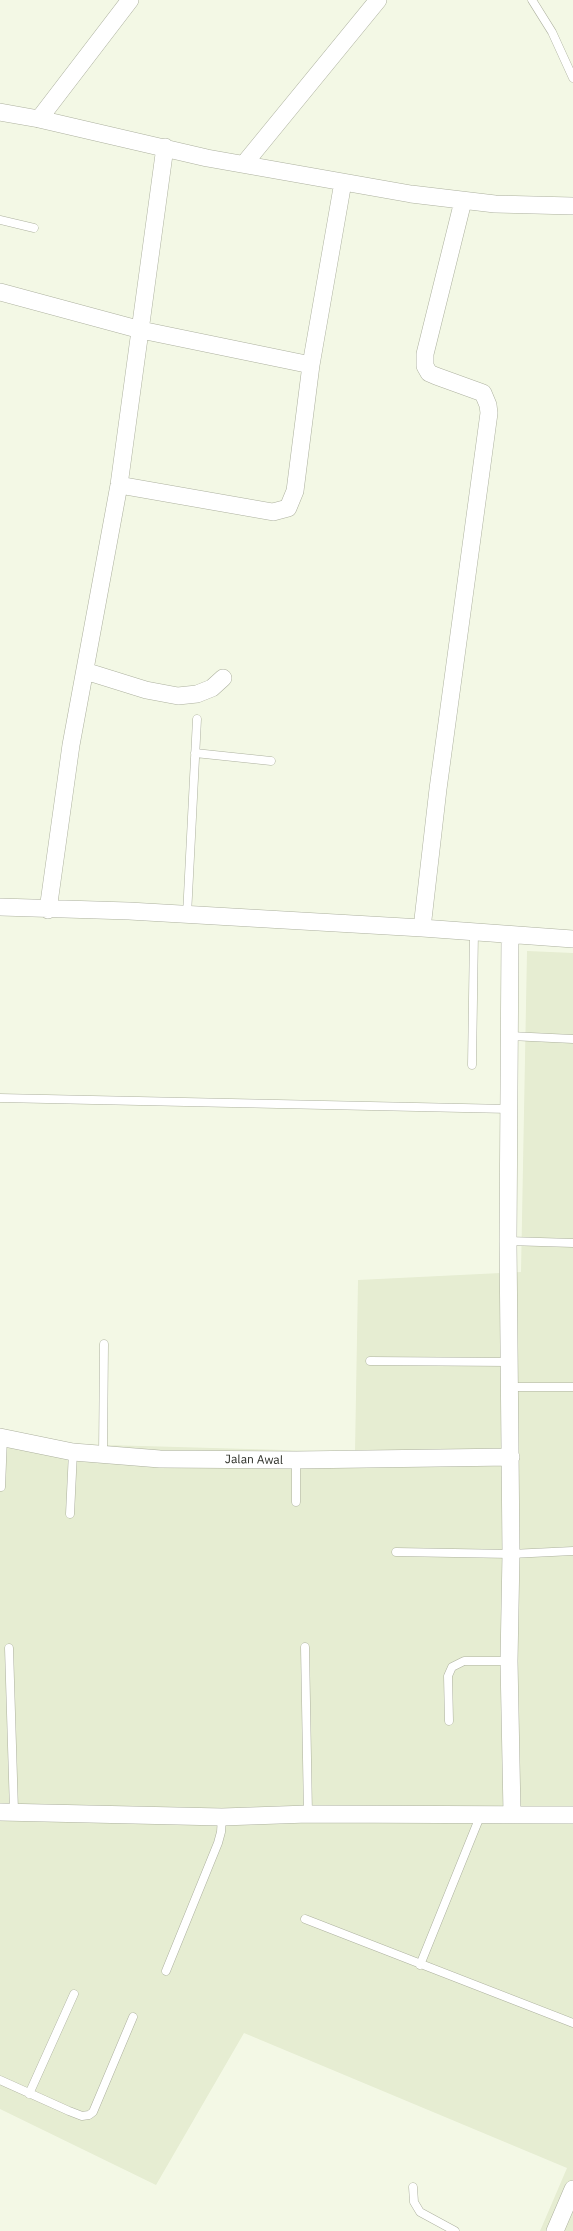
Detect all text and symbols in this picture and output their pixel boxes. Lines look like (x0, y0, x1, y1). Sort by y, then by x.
street label: Jalan Awal (225, 1452, 283, 1468)

